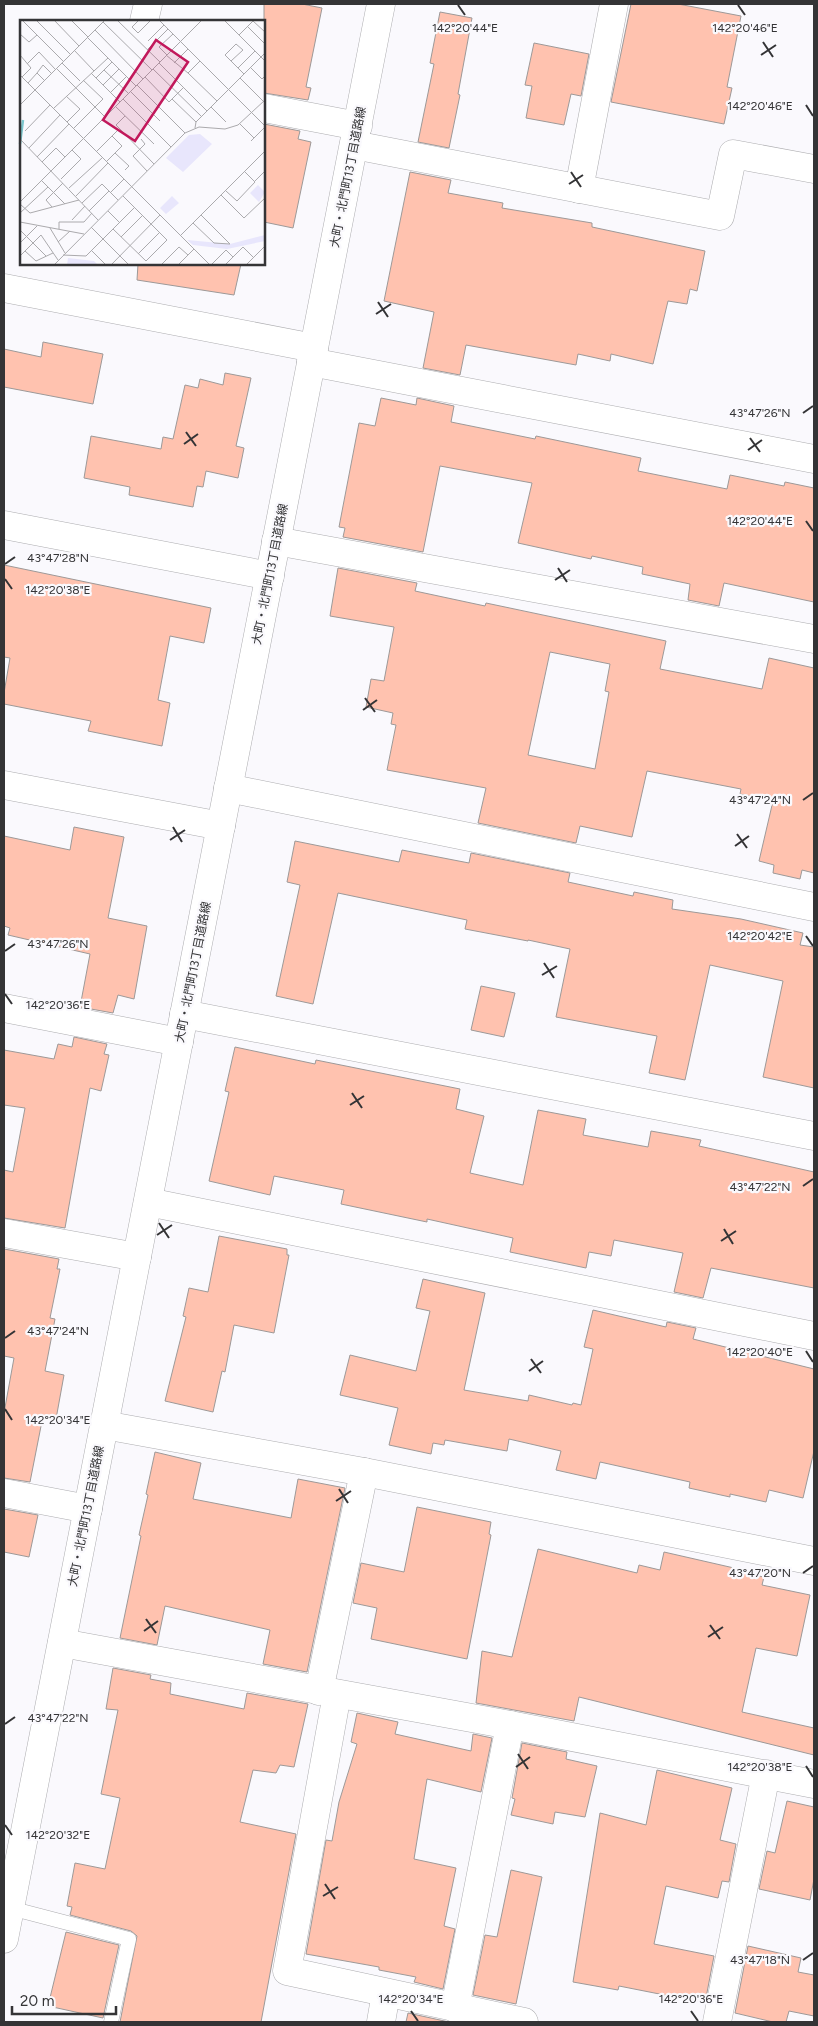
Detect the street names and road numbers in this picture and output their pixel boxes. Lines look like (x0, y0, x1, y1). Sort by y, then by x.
street label: 大町・北門町13丁目道路線 (327, 105, 369, 249)
street label: 大町・北門町13丁目道路線 (249, 502, 291, 646)
street label: 大町・北門町13丁目道路線 (172, 900, 214, 1044)
street label: 大町・北門町13丁目道路線 (65, 1444, 107, 1588)

